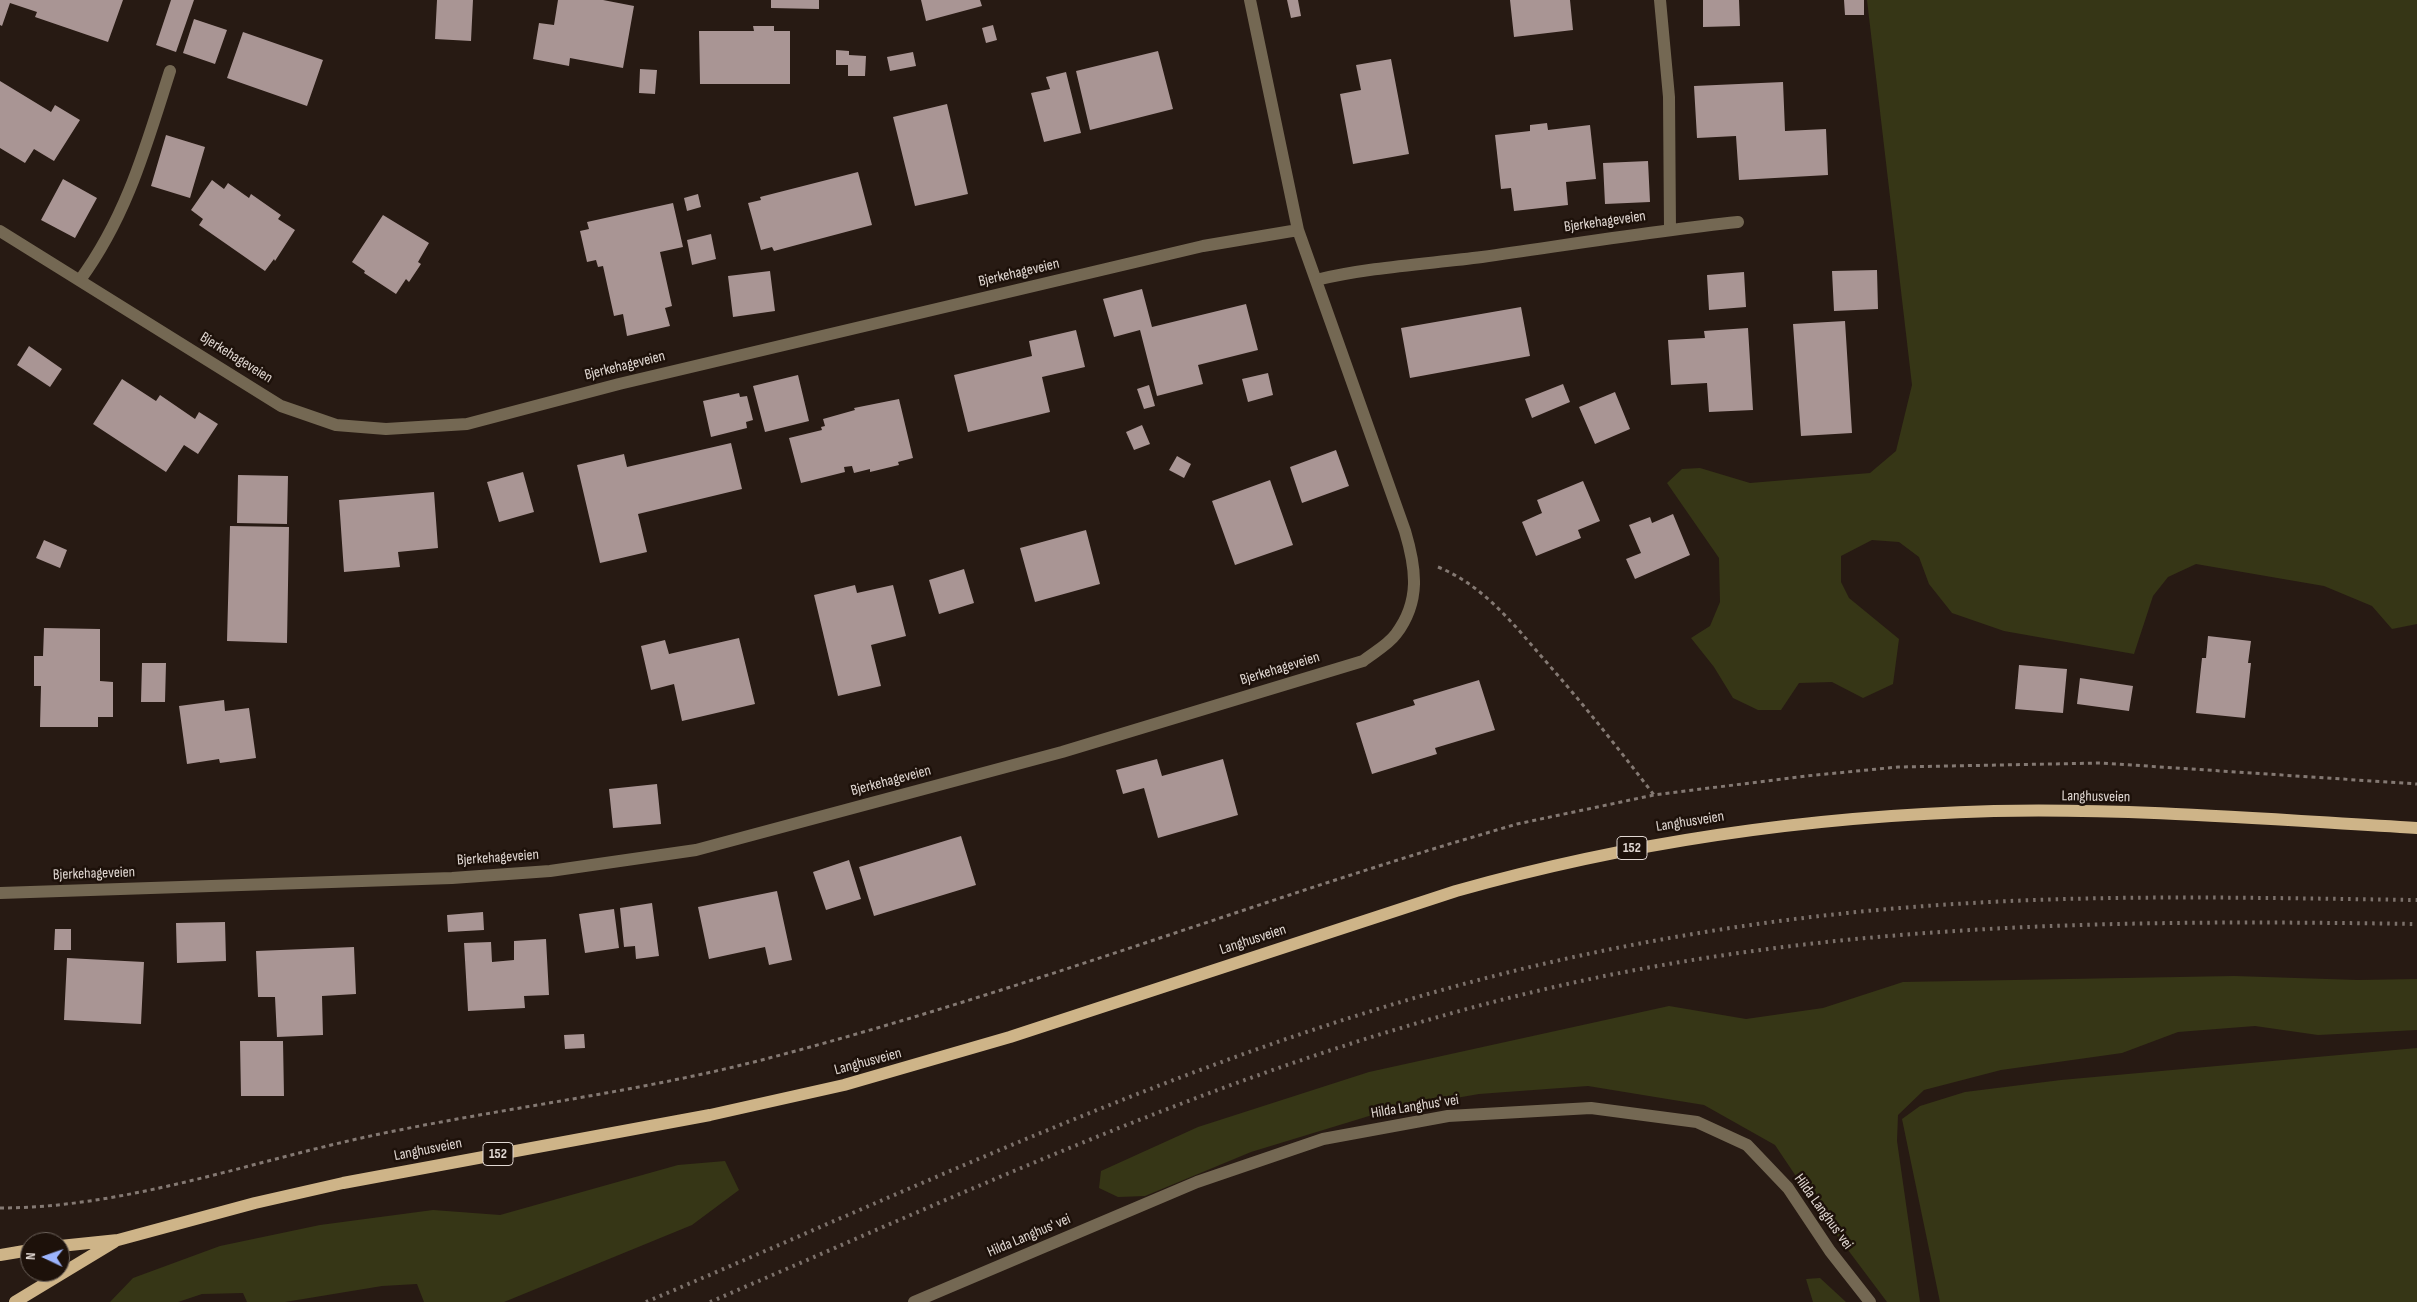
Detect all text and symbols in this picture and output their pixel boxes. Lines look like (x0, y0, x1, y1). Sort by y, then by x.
street label: Bjerkehageveien (1563, 207, 1647, 237)
street label: Bjerkehageveien (977, 255, 1061, 291)
street label: Bjerkehageveien (196, 329, 276, 387)
street label: Bjerkehageveien (583, 347, 667, 385)
street label: Bjerkehageveien (1238, 648, 1322, 690)
street label: Bjerkehageveien (849, 762, 933, 800)
street label: Langhusveien (2061, 787, 2131, 807)
street label: Langhusveien (1655, 808, 1725, 836)
road number: 152 (1617, 836, 1647, 860)
street label: Bjerkehageveien (456, 846, 540, 870)
street label: Bjerkehageveien (53, 864, 135, 884)
street label: Langhusveien (1218, 921, 1288, 959)
street label: Langhusveien (832, 1044, 904, 1080)
street label: Hilda Langhus' vei (1370, 1091, 1460, 1123)
street label: Langhusveien (393, 1135, 463, 1165)
road number: 152 (483, 1142, 513, 1166)
street label: Hilda Langhus' vei (1790, 1171, 1856, 1253)
street label: Hilda Langhus' vei (985, 1210, 1073, 1262)
north arrow (20, 1232, 70, 1282)
text: N (22, 1252, 39, 1260)

